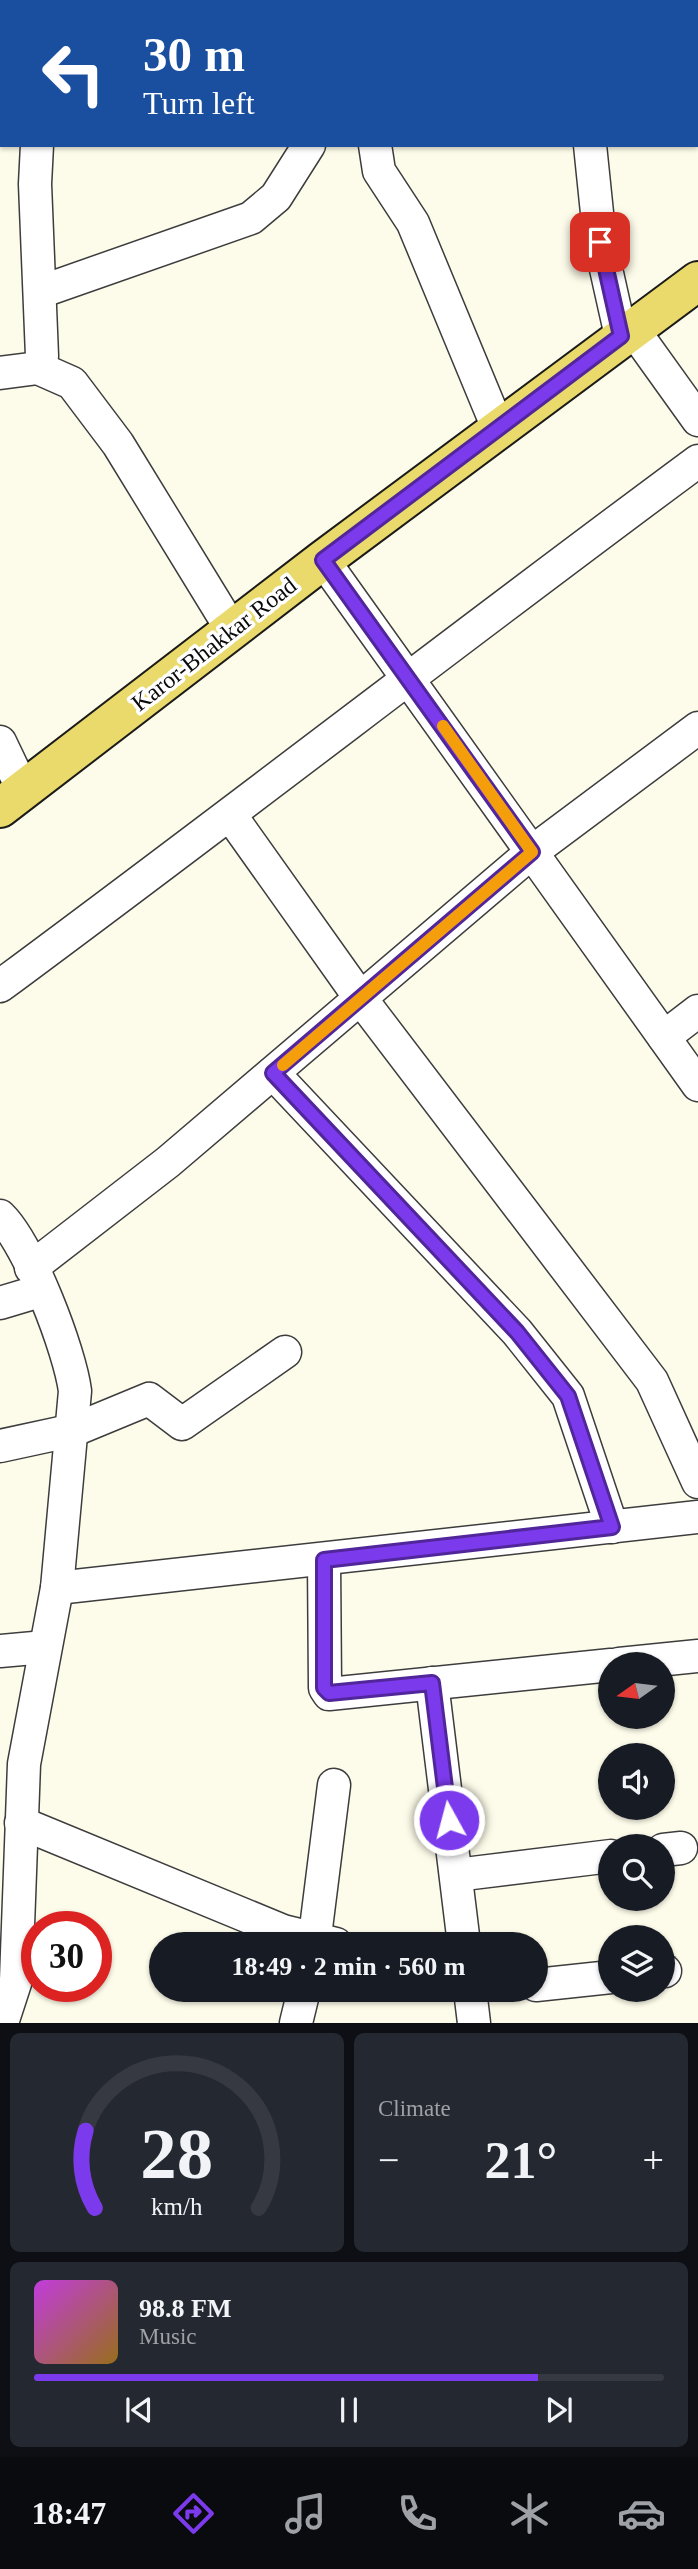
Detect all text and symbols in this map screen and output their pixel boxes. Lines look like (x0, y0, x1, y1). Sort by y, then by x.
text: 30 m (143, 27, 245, 82)
icon: left (28, 28, 119, 119)
text: Turn left (143, 85, 255, 121)
pin (570, 212, 630, 272)
icon: arrive (581, 223, 619, 261)
street label: Karor-Bhakkar Road (127, 572, 301, 716)
north arrow (598, 1652, 676, 1729)
map controls (598, 1652, 675, 2002)
button: sound (598, 1743, 675, 1820)
position arrow (412, 1783, 486, 1857)
button: search (598, 1834, 675, 1911)
speed limit sign: 30 (21, 1911, 112, 2002)
button: layers (598, 1925, 675, 2002)
text: 18:49 · 2 min · 560 m (232, 1952, 466, 1981)
text: Climate (378, 2096, 451, 2121)
text: 28 (141, 2114, 213, 2195)
text: 21° (485, 2132, 557, 2189)
text: − (378, 2139, 399, 2181)
text: + (643, 2139, 664, 2181)
text: km/h (151, 2193, 203, 2220)
text: 98.8 FM (139, 2294, 231, 2323)
text: Music (139, 2324, 197, 2349)
icon: previous (120, 2391, 158, 2429)
icon: pause (330, 2391, 368, 2429)
icon: next (540, 2391, 578, 2429)
icon: directions (169, 2489, 218, 2538)
icon: music (281, 2489, 330, 2538)
icon: phone (393, 2489, 442, 2538)
icon: climate (505, 2489, 554, 2538)
icon: car (617, 2489, 666, 2538)
text: 18:47 (32, 2495, 106, 2531)

